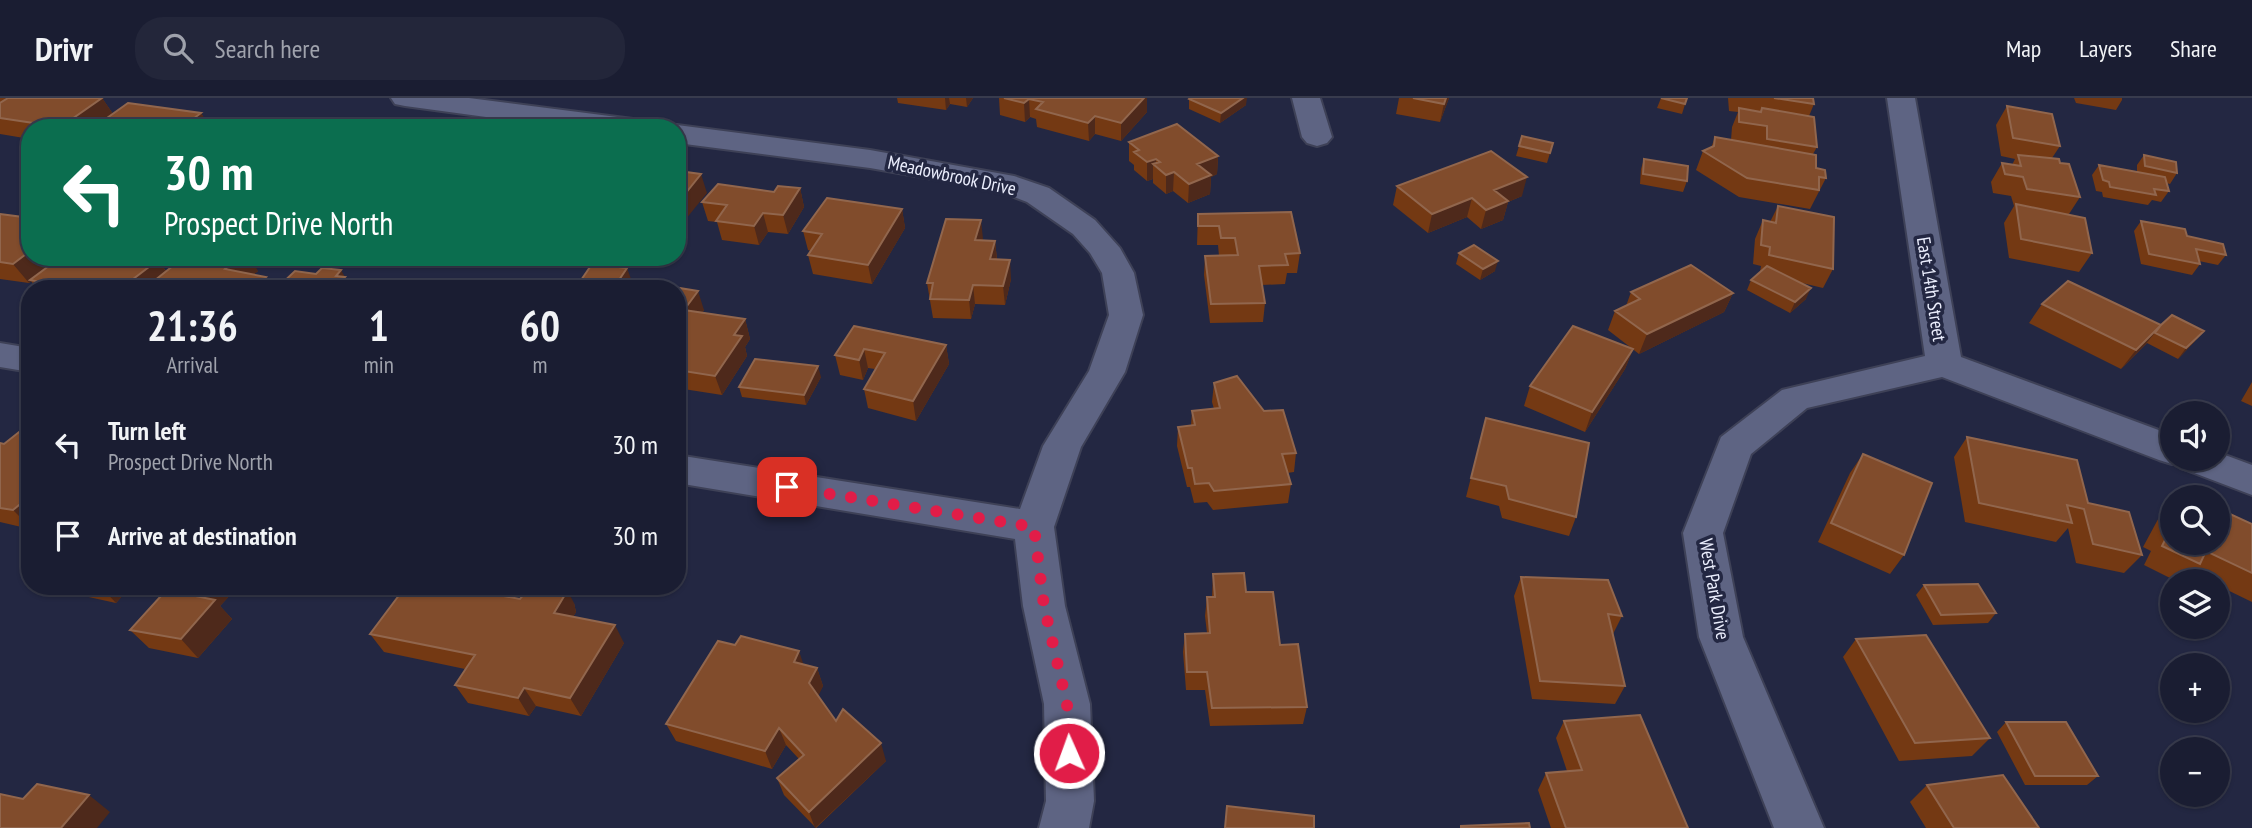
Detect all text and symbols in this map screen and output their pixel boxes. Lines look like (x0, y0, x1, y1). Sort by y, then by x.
search box (135, 17, 625, 80)
text: Drivr (35, 27, 93, 70)
icon: search (159, 29, 197, 67)
text: Search here (215, 32, 320, 65)
text: Map (2006, 33, 2041, 64)
text: Layers (2079, 33, 2132, 64)
text: Share (2170, 33, 2217, 64)
text: 30 m (164, 140, 253, 204)
icon: left (49, 147, 140, 238)
street label: Meadowbrook Drive (886, 150, 1018, 200)
text: Prospect Drive North (164, 202, 393, 244)
street label: East 14th Street (1912, 235, 1952, 344)
text: 21:36 (147, 298, 238, 353)
text: 1 (369, 298, 389, 353)
text: 60 (520, 298, 560, 353)
text: Arrival (166, 350, 218, 379)
text: min (364, 350, 394, 379)
text: m (532, 350, 547, 379)
map controls (2160, 401, 2230, 807)
button: sound (2160, 401, 2230, 471)
text: Turn left (108, 414, 186, 447)
icon: left (49, 426, 87, 464)
text: 30 m (612, 428, 658, 461)
text: Prospect Drive North (108, 447, 273, 476)
pin (757, 457, 817, 517)
icon: arrive (768, 468, 806, 506)
button: search (2160, 485, 2230, 555)
icon: arrive (49, 517, 87, 555)
text: Arrive at destination (108, 519, 297, 552)
text: 30 m (612, 519, 658, 552)
street label: West Park Drive (1694, 537, 1736, 641)
button: layers (2160, 569, 2230, 639)
button: + (2160, 653, 2230, 723)
position arrow (1032, 716, 1106, 790)
button: − (2160, 737, 2230, 807)

